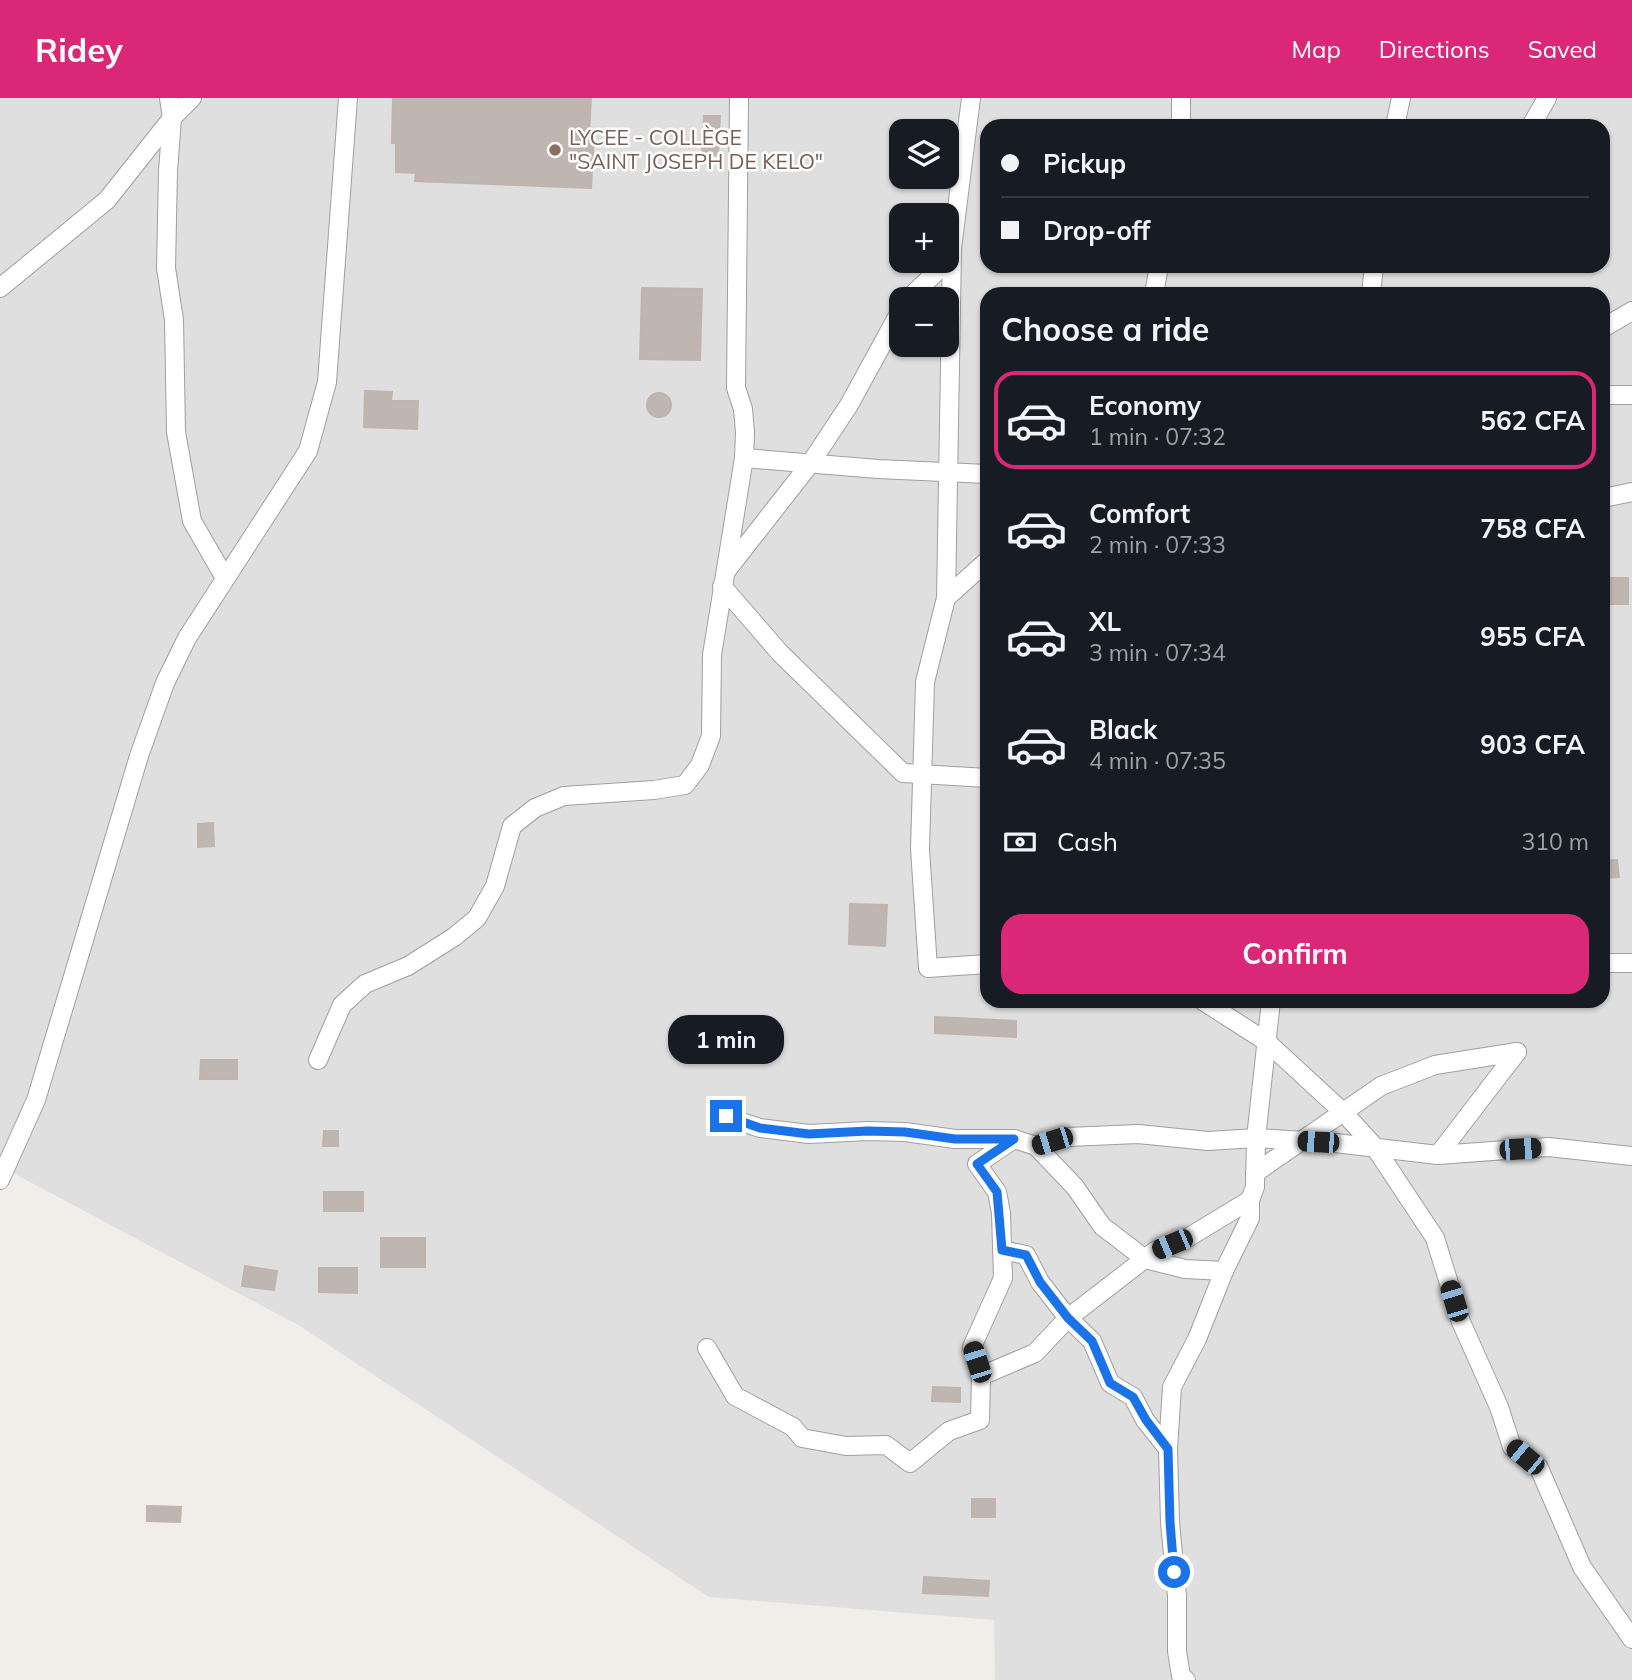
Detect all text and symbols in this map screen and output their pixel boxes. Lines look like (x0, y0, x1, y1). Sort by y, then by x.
text: Ridey (35, 29, 123, 70)
text: Map (1291, 34, 1341, 64)
text: Directions (1379, 34, 1490, 64)
text: Saved (1528, 34, 1597, 64)
map controls (889, 119, 959, 357)
button: layers (889, 119, 959, 189)
place label: LYCEE - COLLÈGE "SAINT JOSEPH DE KELO" (569, 124, 823, 174)
marker: LYCEE - COLLÈGE "SAINT JOSEPH DE KELO" (547, 142, 563, 158)
text: Pickup (1043, 147, 1126, 180)
button: + (889, 203, 959, 273)
text: Drop-off (1043, 214, 1150, 247)
button: − (889, 287, 959, 357)
text: Choose a ride (1001, 309, 1209, 349)
icon: car (1005, 389, 1068, 452)
text: Economy (1089, 389, 1201, 422)
text: 562 CFA (1480, 404, 1585, 437)
text: 1 min · 07:32 (1089, 422, 1226, 451)
icon: car (1005, 497, 1068, 560)
text: Comfort (1089, 497, 1190, 530)
text: 758 CFA (1480, 512, 1585, 545)
text: 2 min · 07:33 (1089, 530, 1226, 559)
icon: car (1005, 605, 1068, 668)
text: XL (1089, 605, 1121, 638)
text: 955 CFA (1480, 620, 1585, 653)
text: 3 min · 07:34 (1089, 638, 1226, 667)
icon: car (1005, 713, 1068, 776)
text: Black (1089, 713, 1157, 746)
text: 903 CFA (1480, 728, 1585, 761)
text: 4 min · 07:35 (1089, 746, 1226, 775)
icon: cash (1001, 823, 1039, 861)
text: Cash (1057, 825, 1118, 858)
text: 310 m (1521, 827, 1589, 856)
button: Confirm (1001, 914, 1589, 994)
callout: 1 min (668, 1014, 784, 1063)
text: 1 min (696, 1025, 756, 1054)
route end (710, 1100, 742, 1132)
car (1029, 1125, 1076, 1157)
car (1297, 1130, 1340, 1154)
car (1499, 1137, 1542, 1161)
car (1149, 1226, 1196, 1262)
car (1438, 1278, 1471, 1324)
car (961, 1339, 994, 1385)
car (1503, 1435, 1548, 1479)
route start (1158, 1556, 1190, 1588)

